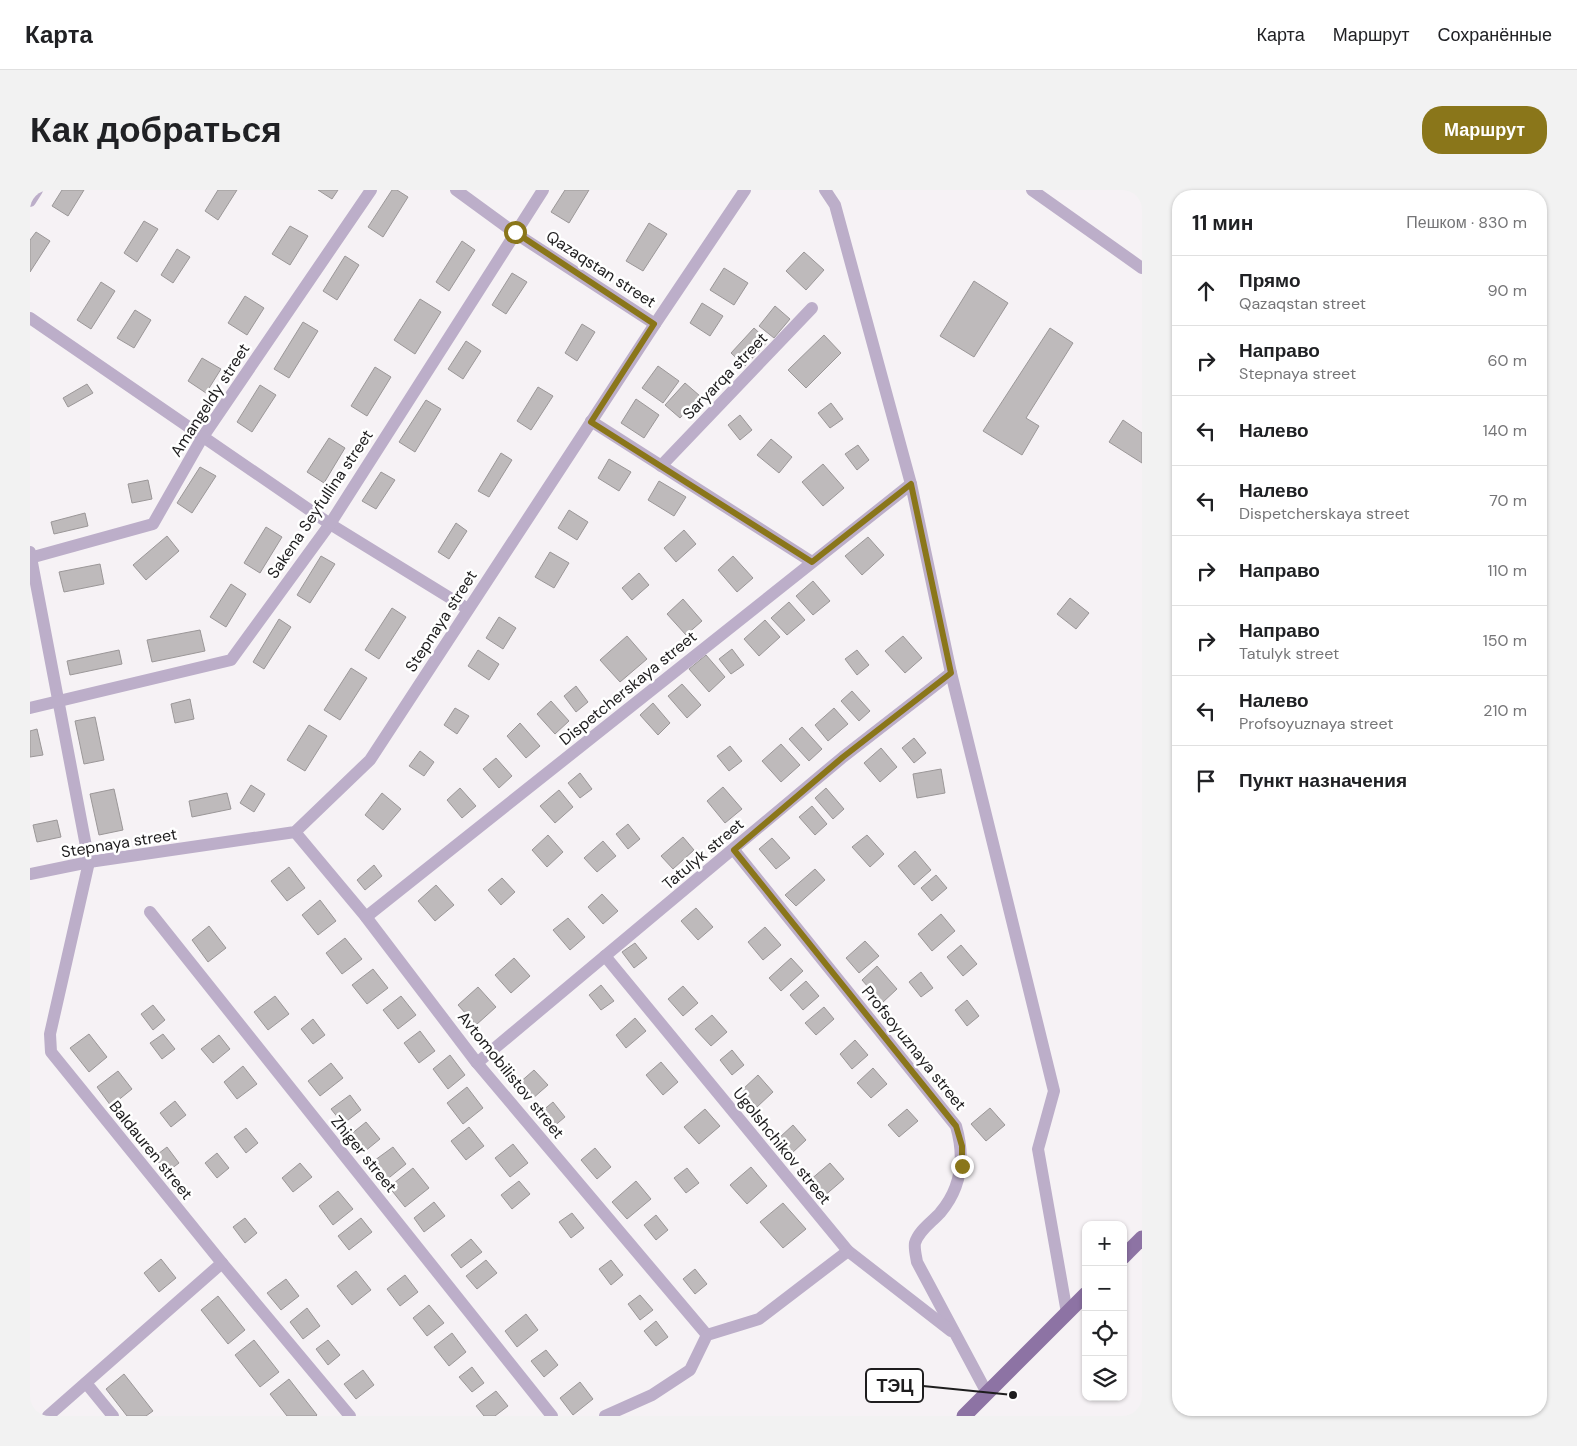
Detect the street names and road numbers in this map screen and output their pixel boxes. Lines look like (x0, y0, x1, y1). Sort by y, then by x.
street label: Qazaqstan street (542, 226, 660, 312)
street label: Saryarqa street (678, 328, 772, 424)
street label: Amangeldy street (166, 339, 254, 461)
street label: Sakena Seyfullina street (262, 426, 378, 582)
street label: Stepnaya street (400, 566, 482, 676)
street label: Dispetcherskaya street (555, 626, 701, 750)
street label: Tatulyk street (658, 814, 748, 894)
street label: Stepnaya street (59, 823, 179, 863)
street label: Profsoyuznaya street (857, 981, 971, 1115)
street label: Avtomobilistov street (453, 1007, 569, 1143)
street label: Ugolshchikov street (728, 1083, 836, 1209)
street label: Baldauren street (105, 1096, 197, 1204)
street label: Zhiger street (326, 1111, 402, 1197)

